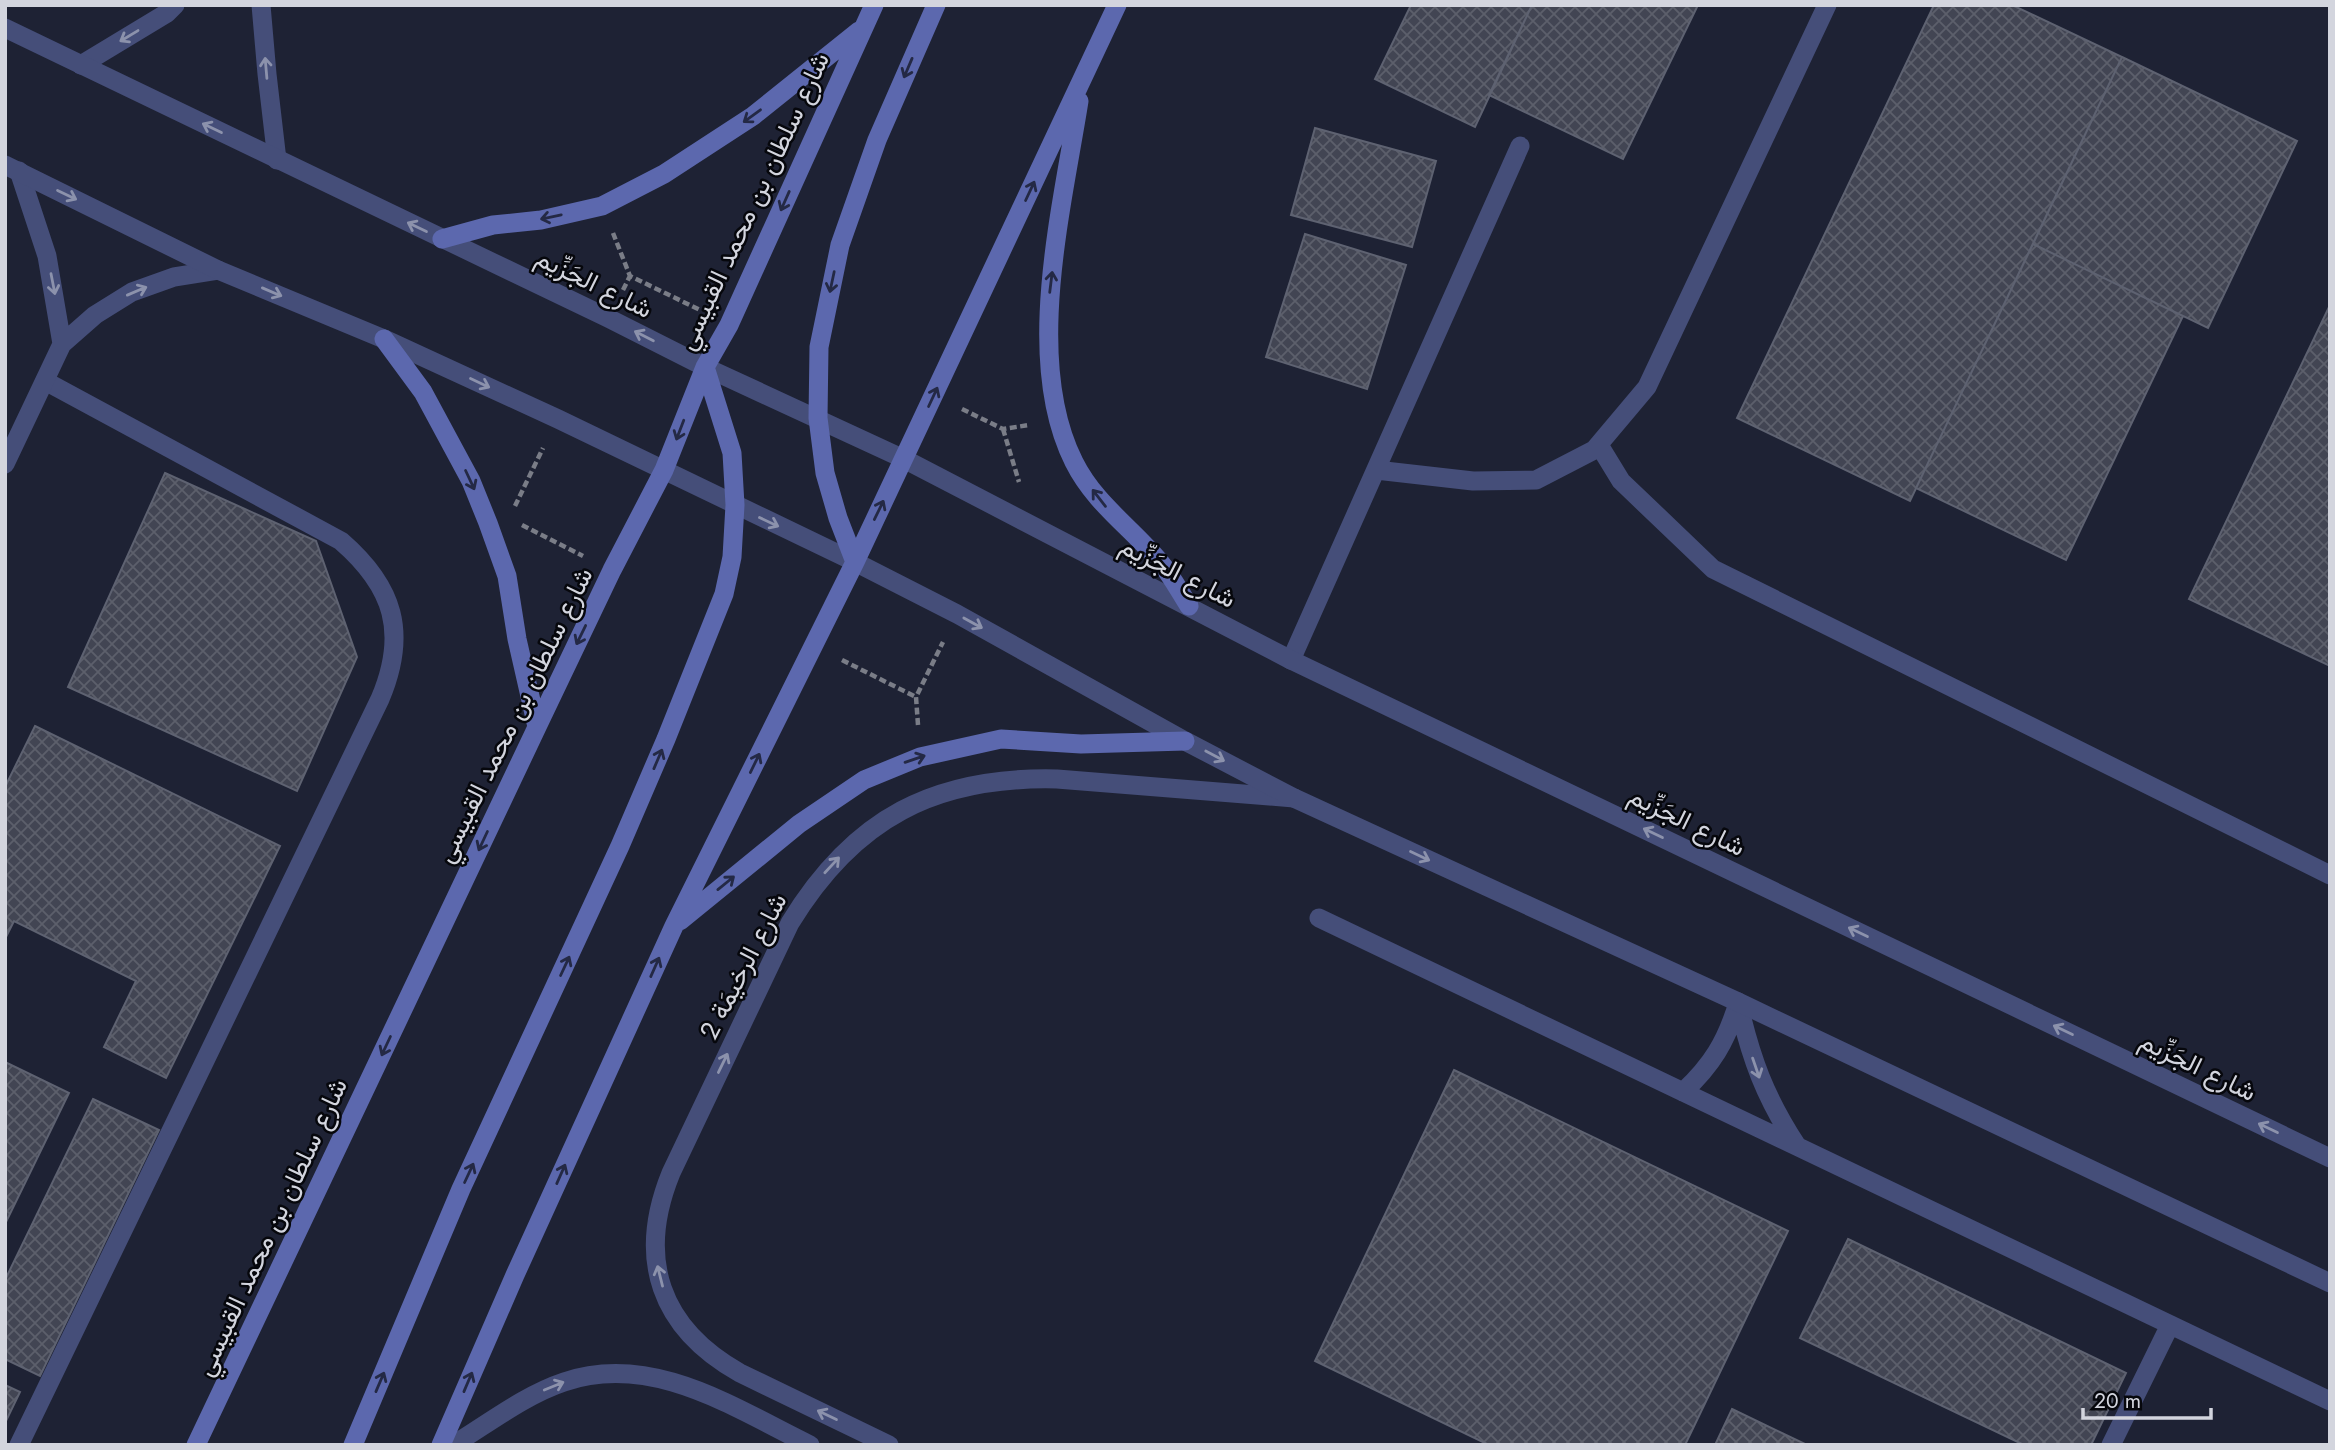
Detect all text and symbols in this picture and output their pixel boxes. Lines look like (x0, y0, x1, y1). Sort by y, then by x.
one-way arrow (119, 30, 139, 44)
street label: شارع سلطان بن محمد القبيسي (667, 46, 841, 357)
one-way arrow (259, 57, 272, 79)
one-way arrow (901, 57, 914, 78)
one-way arrow (743, 109, 762, 123)
one-way arrow (202, 121, 223, 134)
one-way arrow (1024, 181, 1037, 202)
one-way arrow (56, 189, 77, 202)
one-way arrow (778, 190, 791, 212)
one-way arrow (540, 211, 563, 225)
one-way arrow (407, 219, 428, 233)
street label: شارع الجَزِّيم (529, 238, 659, 328)
one-way arrow (825, 270, 839, 293)
one-way arrow (1045, 271, 1058, 294)
one-way arrow (46, 272, 60, 295)
one-way arrow (126, 284, 147, 297)
one-way arrow (261, 287, 282, 300)
one-way arrow (634, 328, 655, 342)
one-way arrow (470, 378, 491, 391)
one-way arrow (927, 387, 941, 408)
one-way arrow (672, 419, 685, 441)
one-way arrow (464, 469, 477, 490)
one-way arrow (1091, 489, 1106, 508)
one-way arrow (873, 500, 886, 521)
one-way arrow (758, 515, 779, 529)
street label: شارع الجَزِّيم (1113, 526, 1243, 618)
street label: شارع سلطان بن محمد القبيسي (426, 561, 604, 870)
one-way arrow (962, 617, 983, 630)
one-way arrow (574, 624, 588, 645)
one-way arrow (652, 748, 665, 770)
one-way arrow (1204, 750, 1225, 764)
one-way arrow (904, 752, 926, 764)
one-way arrow (749, 753, 762, 774)
street label: شارع الجَزِّيم (1622, 776, 1752, 866)
one-way arrow (1643, 826, 1664, 840)
one-way arrow (476, 829, 489, 851)
one-way arrow (1409, 850, 1430, 863)
one-way arrow (824, 857, 841, 874)
one-way arrow (717, 875, 735, 891)
street label: شارع الرخيمَة 2 (690, 886, 796, 1046)
one-way arrow (1848, 924, 1869, 938)
one-way arrow (558, 956, 572, 977)
one-way arrow (649, 957, 662, 978)
street label: شارع الجَزِّيم (2133, 1021, 2263, 1111)
one-way arrow (2053, 1023, 2074, 1036)
one-way arrow (378, 1035, 392, 1056)
one-way arrow (718, 1053, 731, 1074)
one-way arrow (1751, 1057, 1763, 1079)
street label: شارع سلطان بن محمد القبيسي (185, 1072, 359, 1383)
one-way arrow (2258, 1121, 2279, 1134)
one-way arrow (463, 1162, 476, 1184)
one-way arrow (555, 1164, 568, 1185)
one-way arrow (653, 1265, 666, 1288)
one-way arrow (374, 1372, 387, 1393)
one-way arrow (462, 1372, 475, 1393)
scale bar (2083, 1376, 2211, 1420)
one-way arrow (543, 1378, 565, 1391)
text: 20 m (2094, 1386, 2141, 1416)
one-way arrow (817, 1408, 838, 1421)

